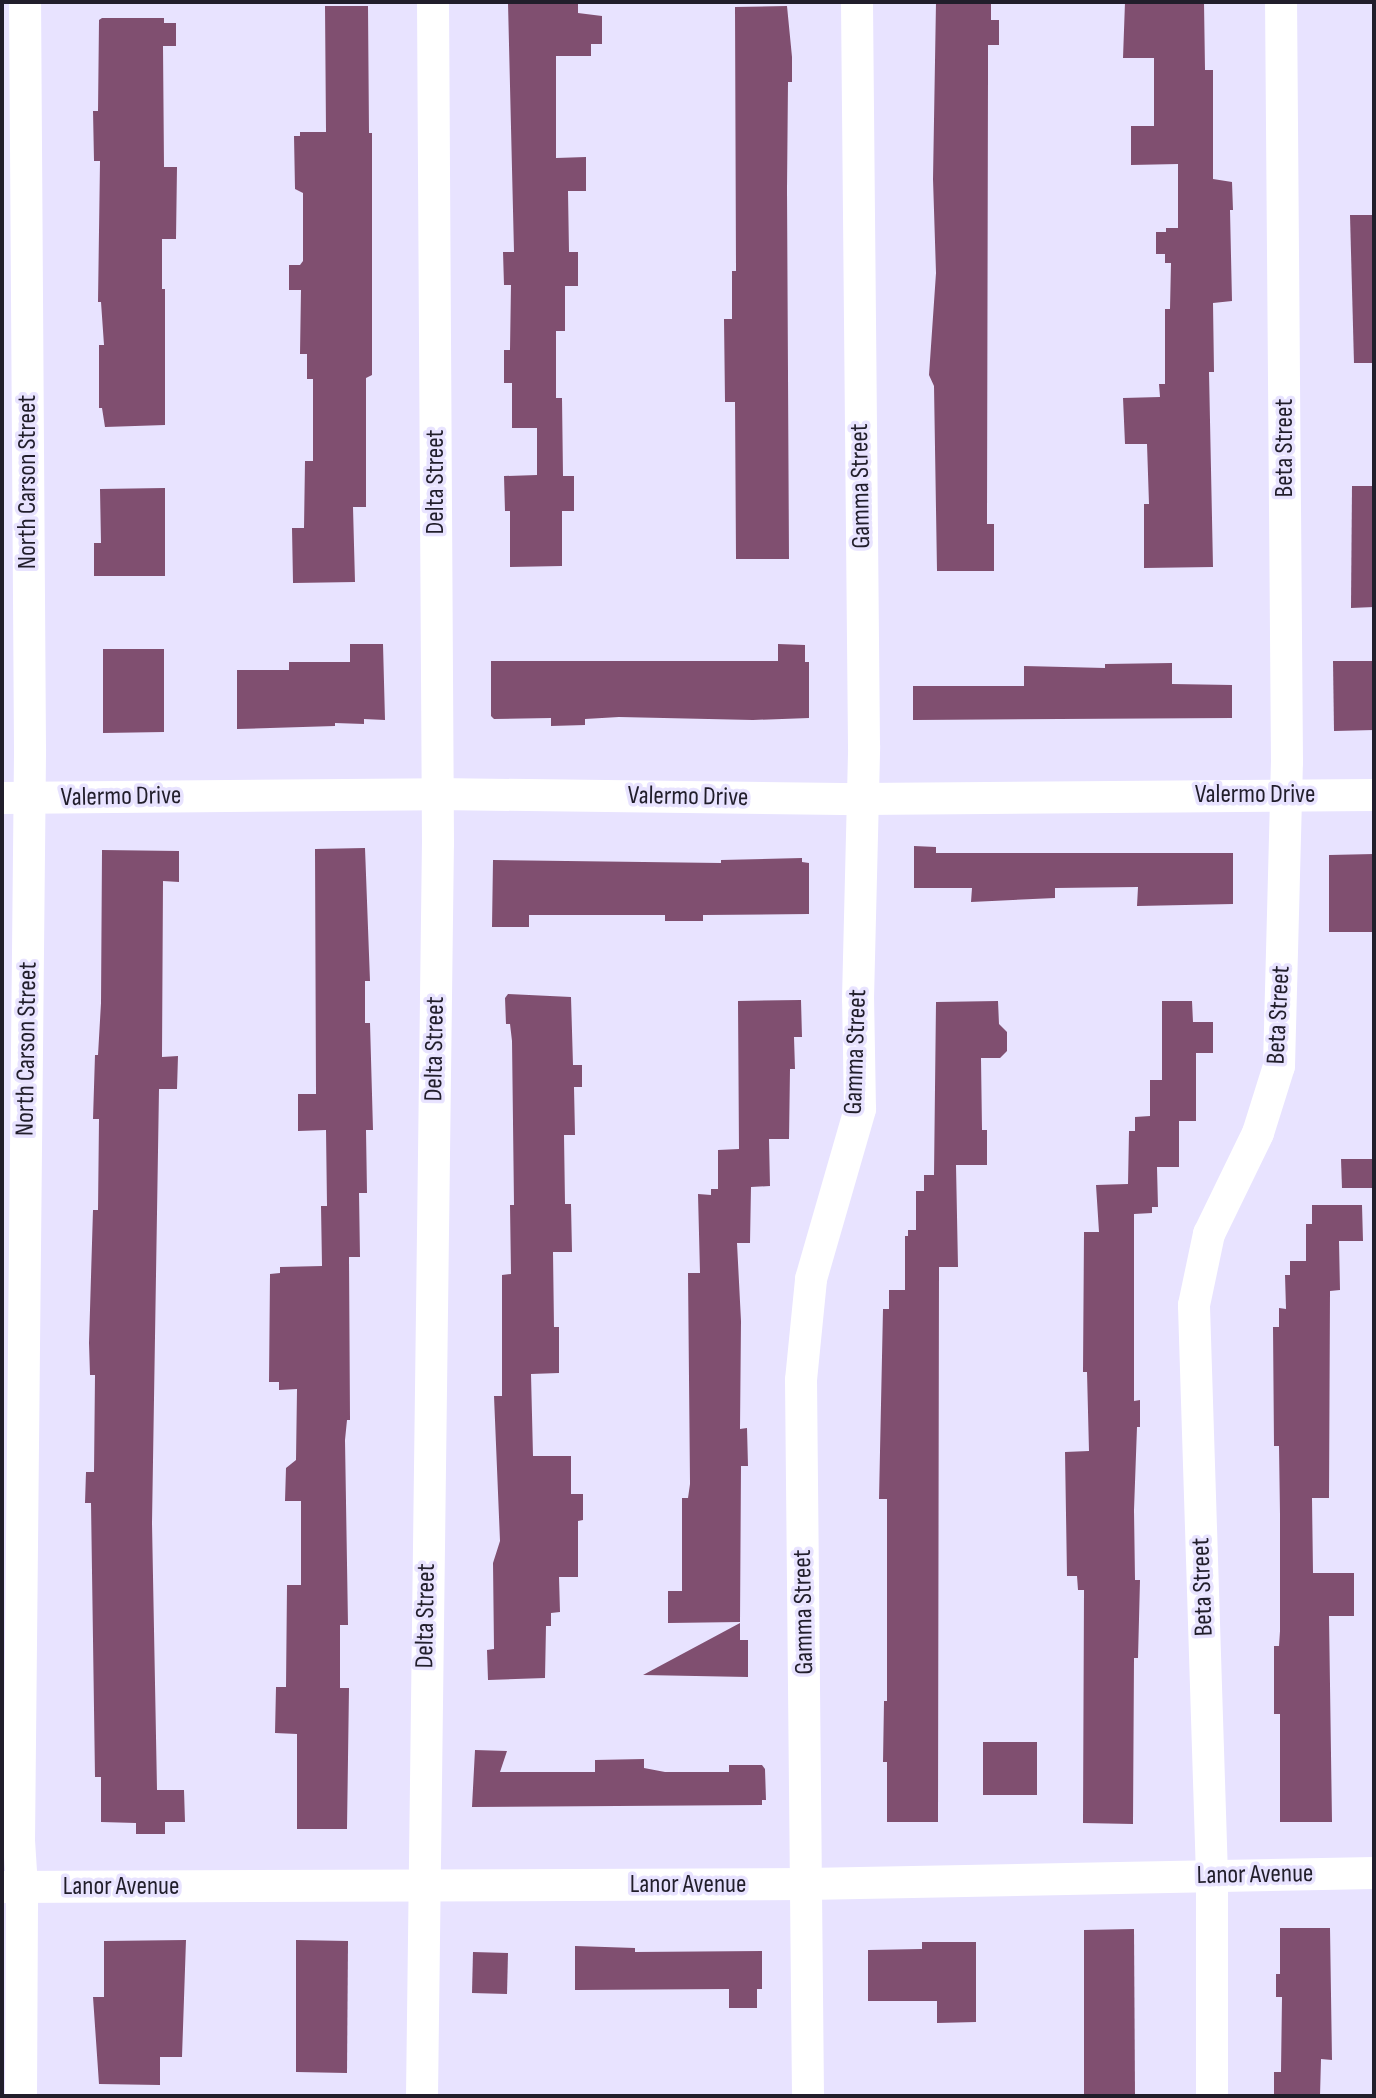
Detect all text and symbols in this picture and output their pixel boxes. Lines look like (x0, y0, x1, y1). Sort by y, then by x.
street label: North Carson Street (12, 395, 44, 569)
street label: Beta Street (1269, 399, 1301, 497)
street label: Gamma Street (844, 423, 878, 549)
street label: Delta Street (420, 430, 452, 534)
street label: Valermo Drive (1195, 779, 1315, 811)
street label: Valermo Drive (60, 780, 182, 814)
street label: Valermo Drive (627, 780, 749, 814)
street label: North Carson Street (10, 961, 44, 1137)
street label: Beta Street (1261, 965, 1297, 1065)
street label: Gamma Street (838, 989, 874, 1115)
street label: Delta Street (418, 996, 452, 1102)
street label: Beta Street (1186, 1537, 1220, 1637)
street label: Gamma Street (787, 1549, 821, 1675)
street label: Delta Street (409, 1563, 443, 1669)
street label: Lanor Avenue (1196, 1858, 1314, 1892)
street label: Lanor Avenue (630, 1869, 746, 1901)
street label: Lanor Avenue (63, 1871, 179, 1903)

